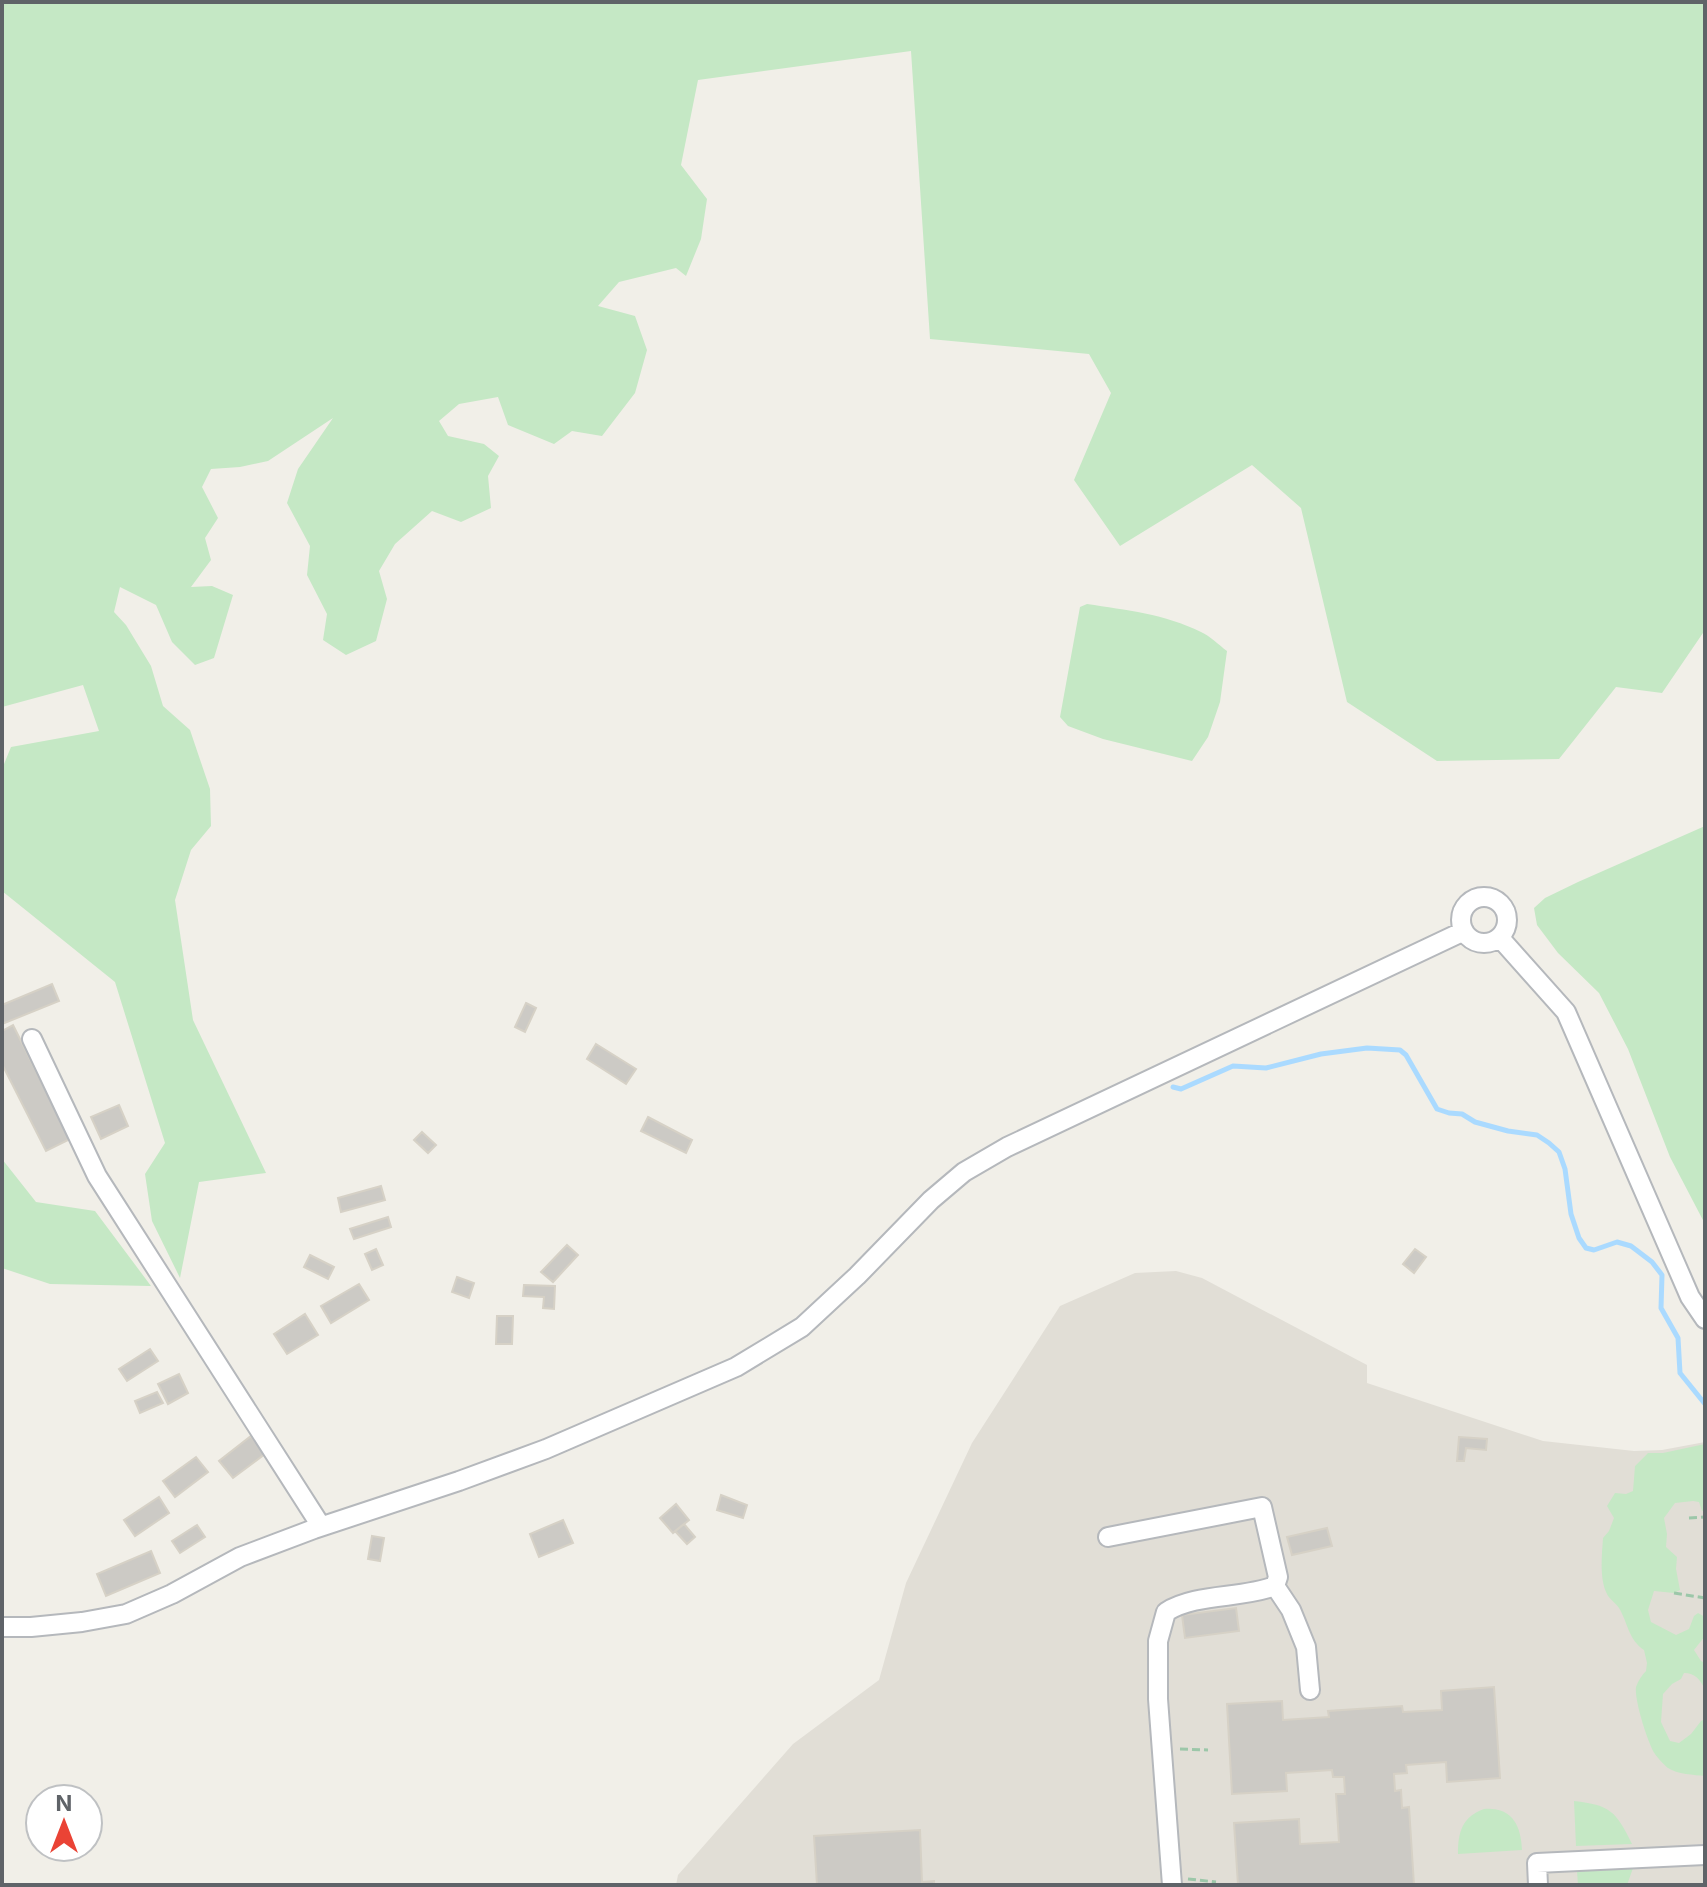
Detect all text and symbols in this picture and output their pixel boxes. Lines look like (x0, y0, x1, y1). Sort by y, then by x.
north arrow (24, 1783, 104, 1863)
text: N (56, 1790, 72, 1816)

